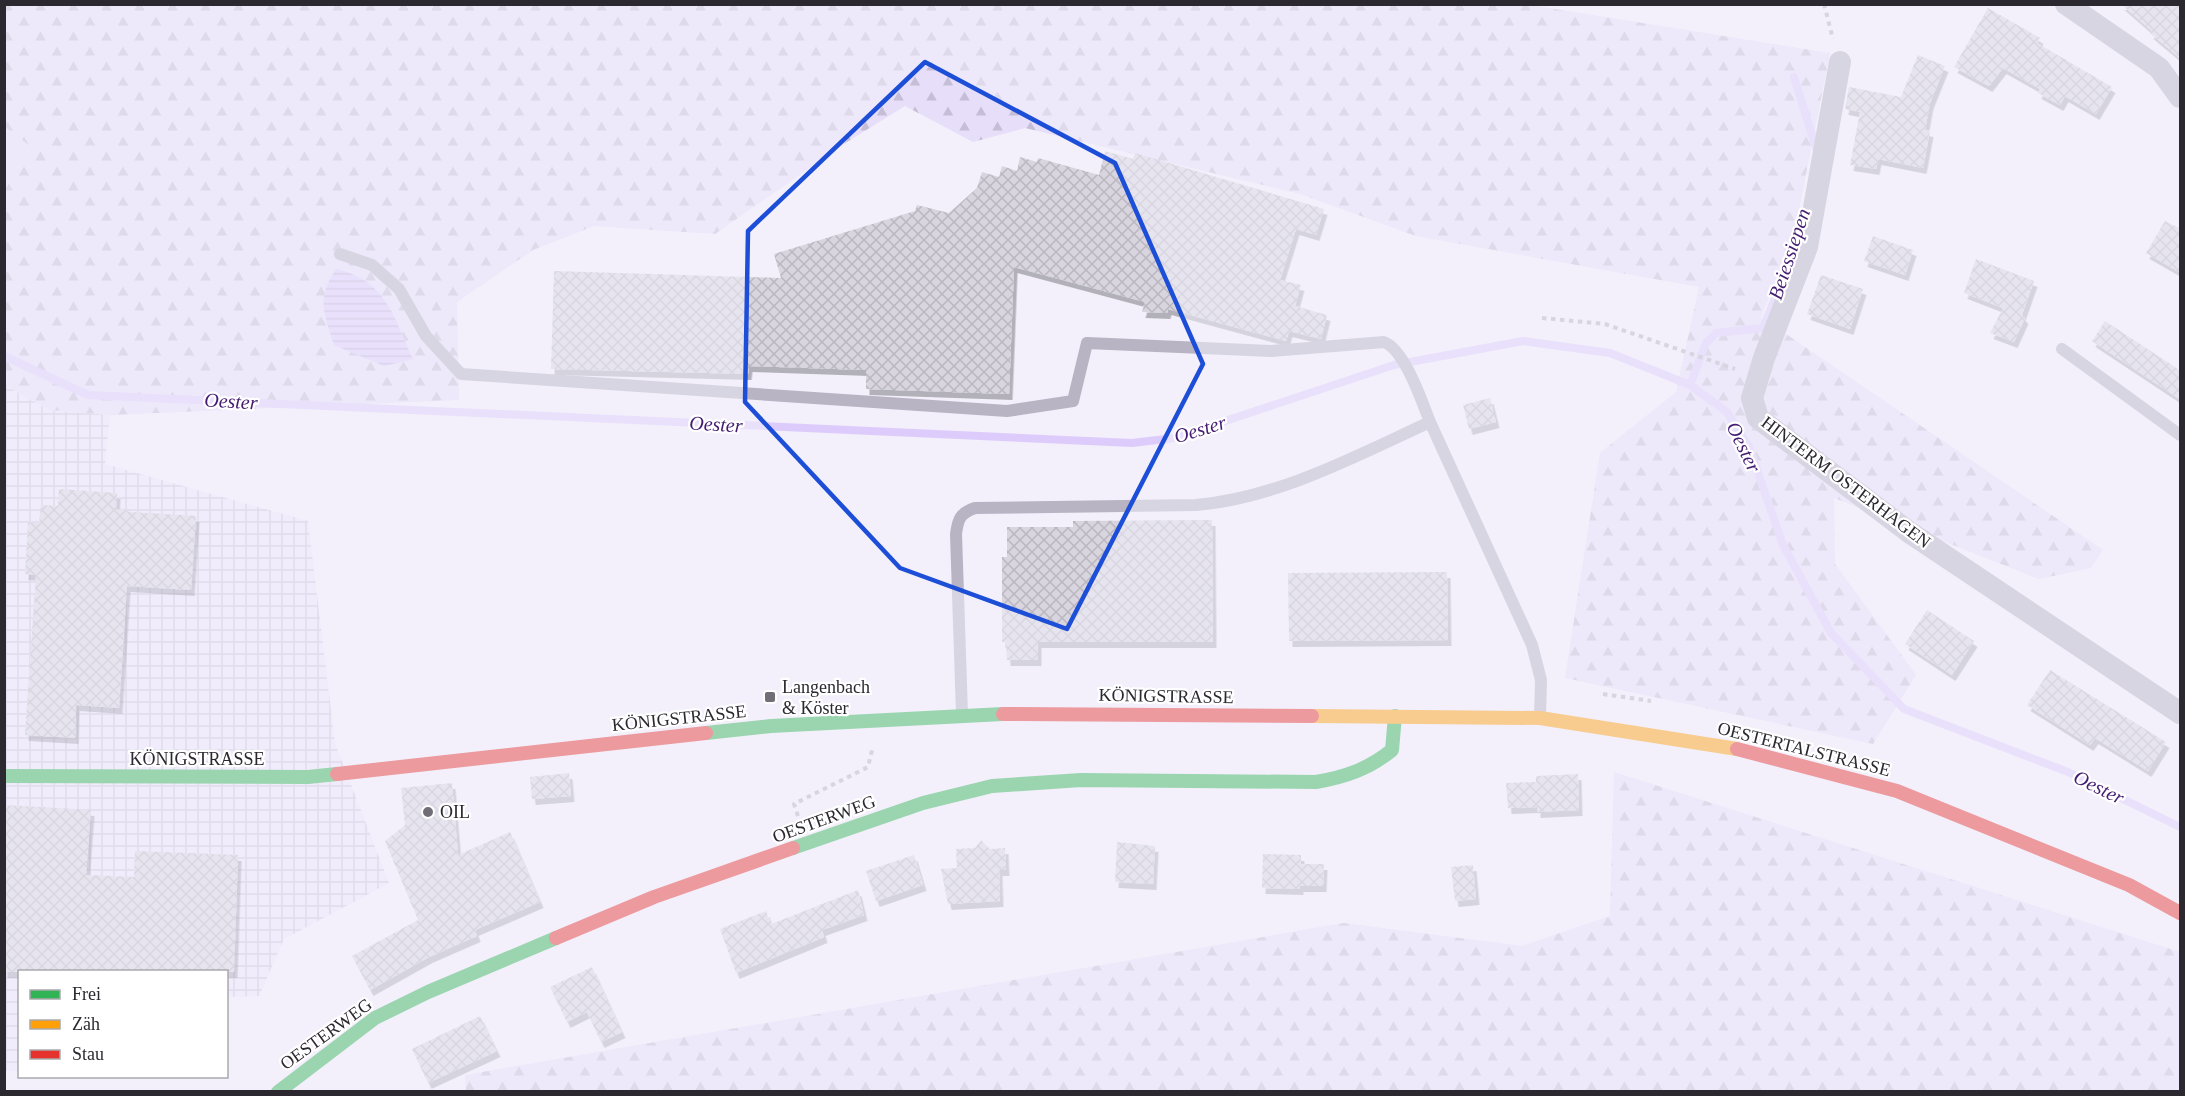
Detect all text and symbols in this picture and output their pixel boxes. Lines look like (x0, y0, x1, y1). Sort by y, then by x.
water label: Beiessiepen (1764, 206, 1815, 303)
water label: Oester (204, 389, 258, 413)
water label: Oester (1171, 411, 1229, 447)
water label: Oester (689, 412, 743, 436)
street label: HINTERM OSTERHAGEN (1758, 412, 1934, 552)
water label: Oester (1722, 418, 1766, 476)
place label: Langenbach & Köster (782, 677, 870, 718)
street label: KÖNIGSTRASSE (1098, 685, 1234, 707)
marker: Langenbach & Köster (763, 690, 777, 704)
street label: KÖNIGSTRASSE (611, 701, 747, 735)
street label: OESTERTALSTRASSE (1715, 718, 1893, 780)
street label: KÖNIGSTRASSE (129, 749, 265, 769)
water label: Oester (2070, 765, 2128, 809)
street label: OESTERWEG (770, 791, 878, 847)
place label: OIL (440, 802, 470, 822)
marker: OIL (421, 805, 435, 819)
legend (18, 970, 228, 1078)
text: Frei (72, 984, 101, 1004)
street label: OESTERWEG (276, 994, 376, 1074)
text: Zäh (72, 1014, 100, 1034)
text: Stau (72, 1044, 104, 1064)

